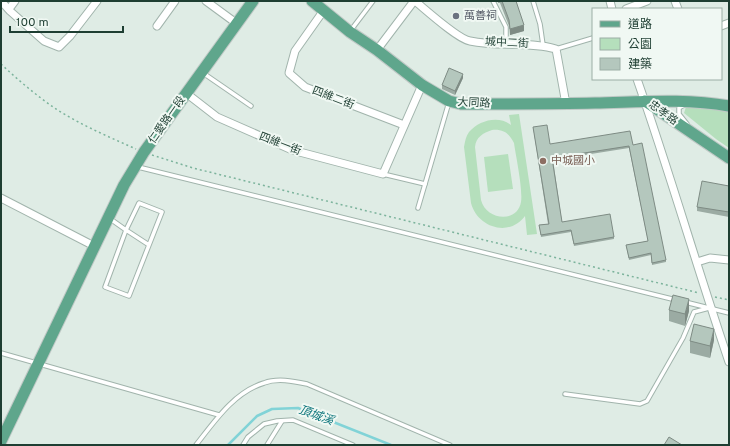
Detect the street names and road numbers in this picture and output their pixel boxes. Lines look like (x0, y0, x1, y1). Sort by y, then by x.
street label: 城中二街 (485, 35, 529, 51)
street label: 四維二街 (310, 84, 356, 112)
street label: 仁愛路一段 (145, 93, 189, 147)
street label: 大同路 (457, 95, 491, 111)
street label: 忠孝路 (646, 98, 680, 128)
street label: 四維一街 (257, 130, 303, 158)

